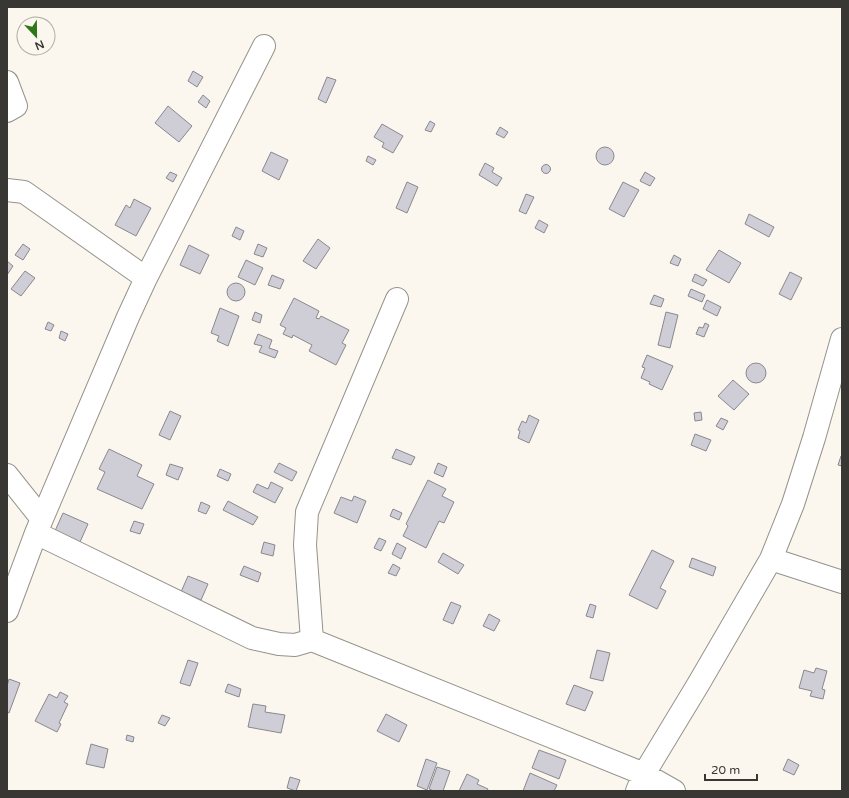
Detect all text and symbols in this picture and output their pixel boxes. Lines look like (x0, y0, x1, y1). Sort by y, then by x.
north arrow (16, 16, 56, 56)
text: N (33, 37, 46, 52)
scale bar (705, 756, 757, 782)
text: 20 m (711, 763, 740, 777)

